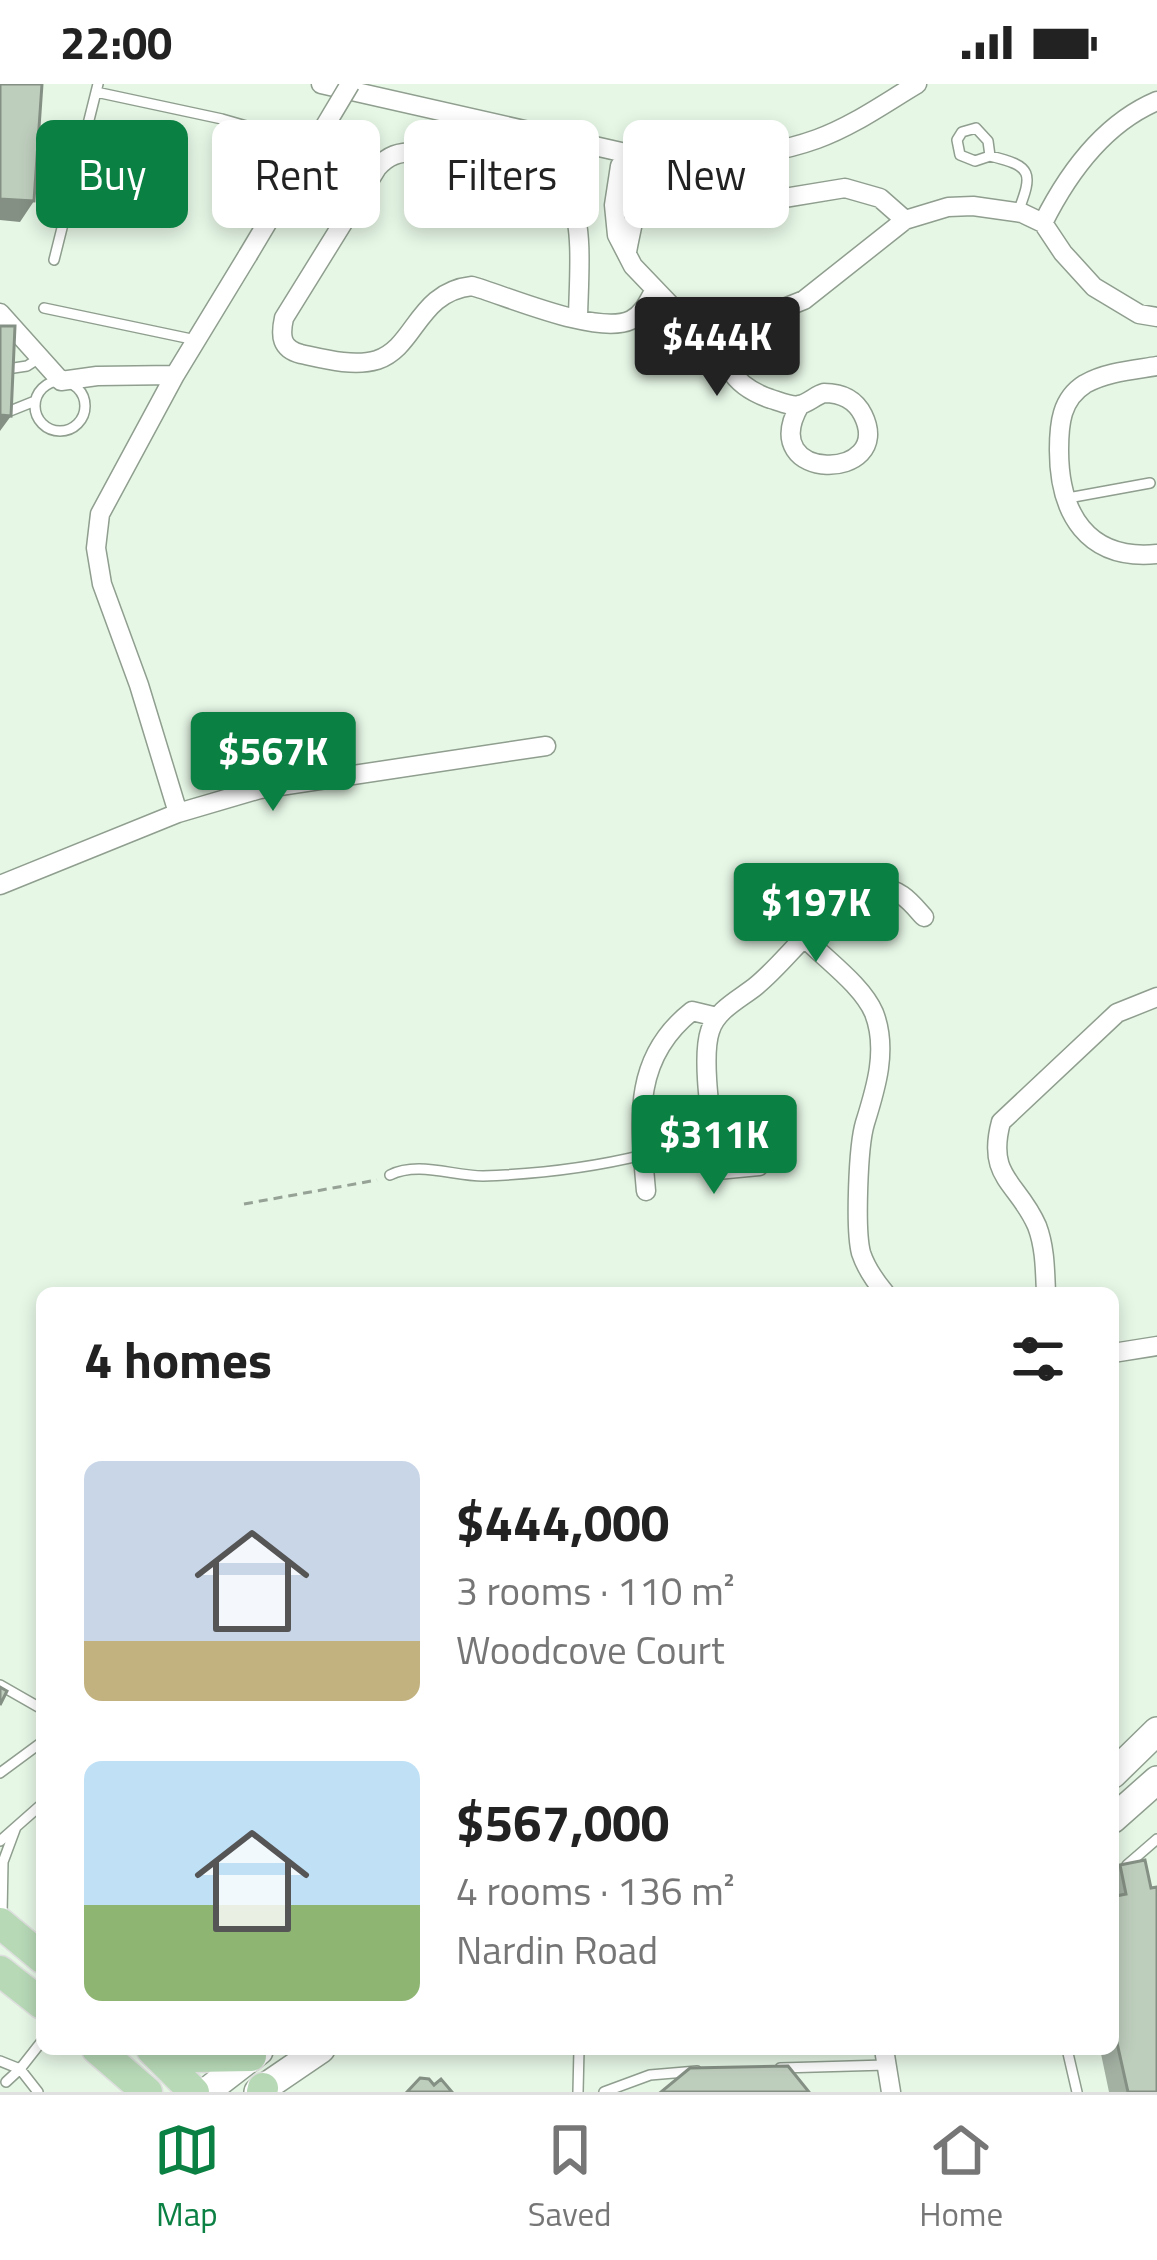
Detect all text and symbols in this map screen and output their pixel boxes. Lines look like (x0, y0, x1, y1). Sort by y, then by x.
text: 22:00 (60, 8, 172, 76)
chip: Buy (36, 120, 188, 228)
chip: Rent (212, 120, 380, 228)
chip: Filters (404, 120, 599, 228)
chip: New (623, 120, 789, 228)
pin: $444K (633, 297, 801, 399)
text: $444K (662, 306, 772, 365)
pin: $567K (189, 712, 357, 814)
text: $567K (218, 721, 328, 780)
pin: $197K (732, 863, 900, 965)
text: $197K (761, 872, 871, 931)
pin: $311K (630, 1095, 798, 1197)
text: $311K (659, 1104, 769, 1163)
text: 4 homes (84, 1320, 272, 1398)
icon: filters (1005, 1326, 1071, 1392)
text: $444,000 (456, 1483, 669, 1561)
icon: home (180, 1509, 324, 1653)
text: 3 rooms · 110 m² (456, 1561, 735, 1620)
text: Woodcove Court (456, 1620, 725, 1679)
text: $567,000 (456, 1783, 669, 1861)
icon: home (180, 1809, 324, 1953)
text: 4 rooms · 136 m² (456, 1861, 735, 1920)
text: Nardin Road (456, 1920, 658, 1979)
tab: Map (154, 2117, 220, 2239)
tab: Saved (528, 2117, 612, 2239)
tab: Home (919, 2117, 1003, 2239)

